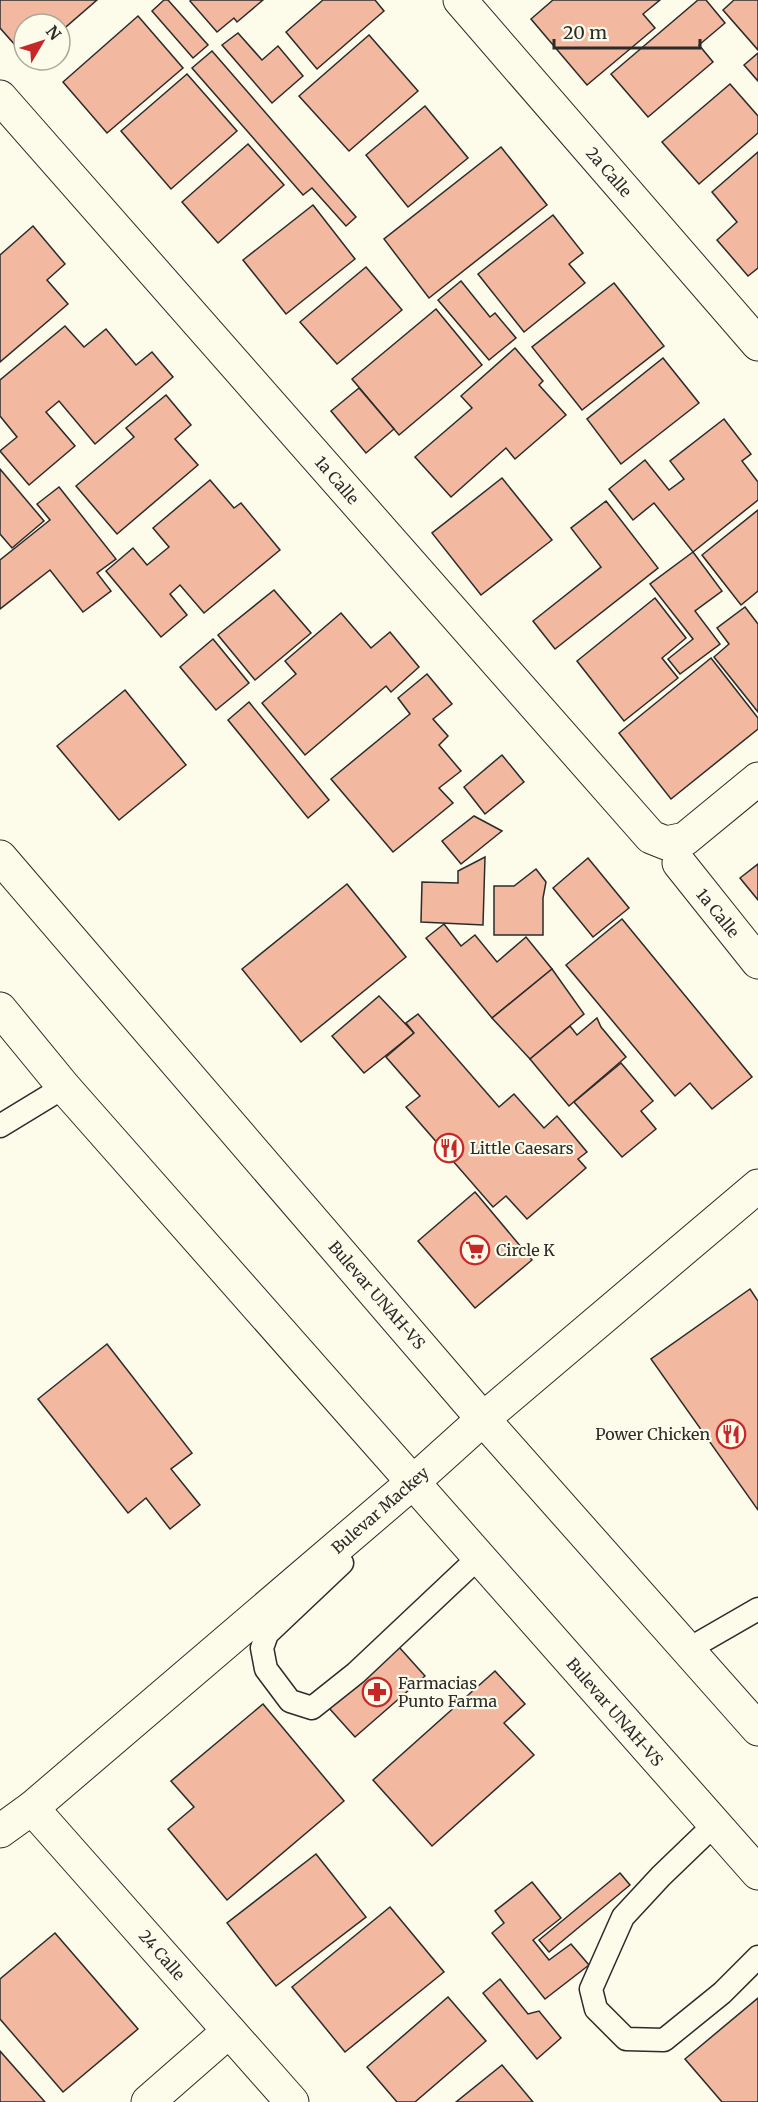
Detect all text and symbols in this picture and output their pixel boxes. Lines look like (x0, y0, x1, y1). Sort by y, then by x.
north arrow (12, 12, 72, 72)
scale bar (554, 12, 700, 50)
text: N (42, 21, 66, 44)
text: 20 m (563, 21, 607, 44)
street label: 2a Calle (582, 143, 636, 201)
street label: 1a Calle (311, 452, 363, 508)
street label: 1a Calle (692, 885, 744, 941)
restaurant icon: Little Caesars (433, 1132, 465, 1164)
place label: Little Caesars (470, 1138, 574, 1158)
supermarket icon: Circle K (459, 1234, 491, 1266)
street label: Bulevar UNAH-VS (324, 1237, 430, 1353)
place label: Circle K (496, 1240, 555, 1260)
restaurant icon: Power Chicken (715, 1418, 747, 1450)
place label: Power Chicken (595, 1424, 710, 1444)
street label: Bulevar Mackey (327, 1462, 433, 1558)
street label: Bulevar UNAH-VS (562, 1654, 668, 1770)
place label: Farmacias Punto Farma (398, 1673, 497, 1711)
pharmacy icon: Farmacias Punto Farma (361, 1676, 393, 1708)
street label: 24 Calle (135, 1926, 189, 1984)

